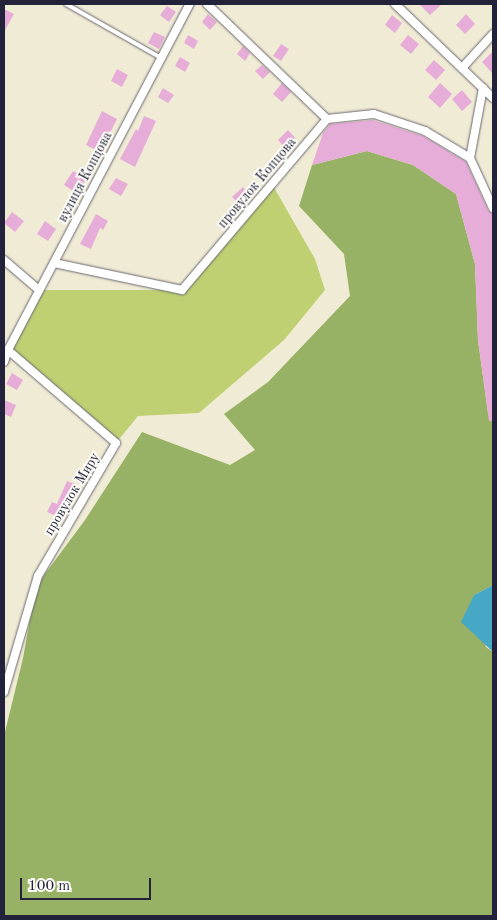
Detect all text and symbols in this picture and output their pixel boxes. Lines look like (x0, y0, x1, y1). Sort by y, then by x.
street label: вулиця Копцова (54, 129, 116, 225)
street label: провулок Копцова (214, 134, 300, 232)
street label: провулок Миру (41, 449, 103, 539)
scale bar (22, 868, 154, 900)
text: 100 m (28, 879, 70, 894)

